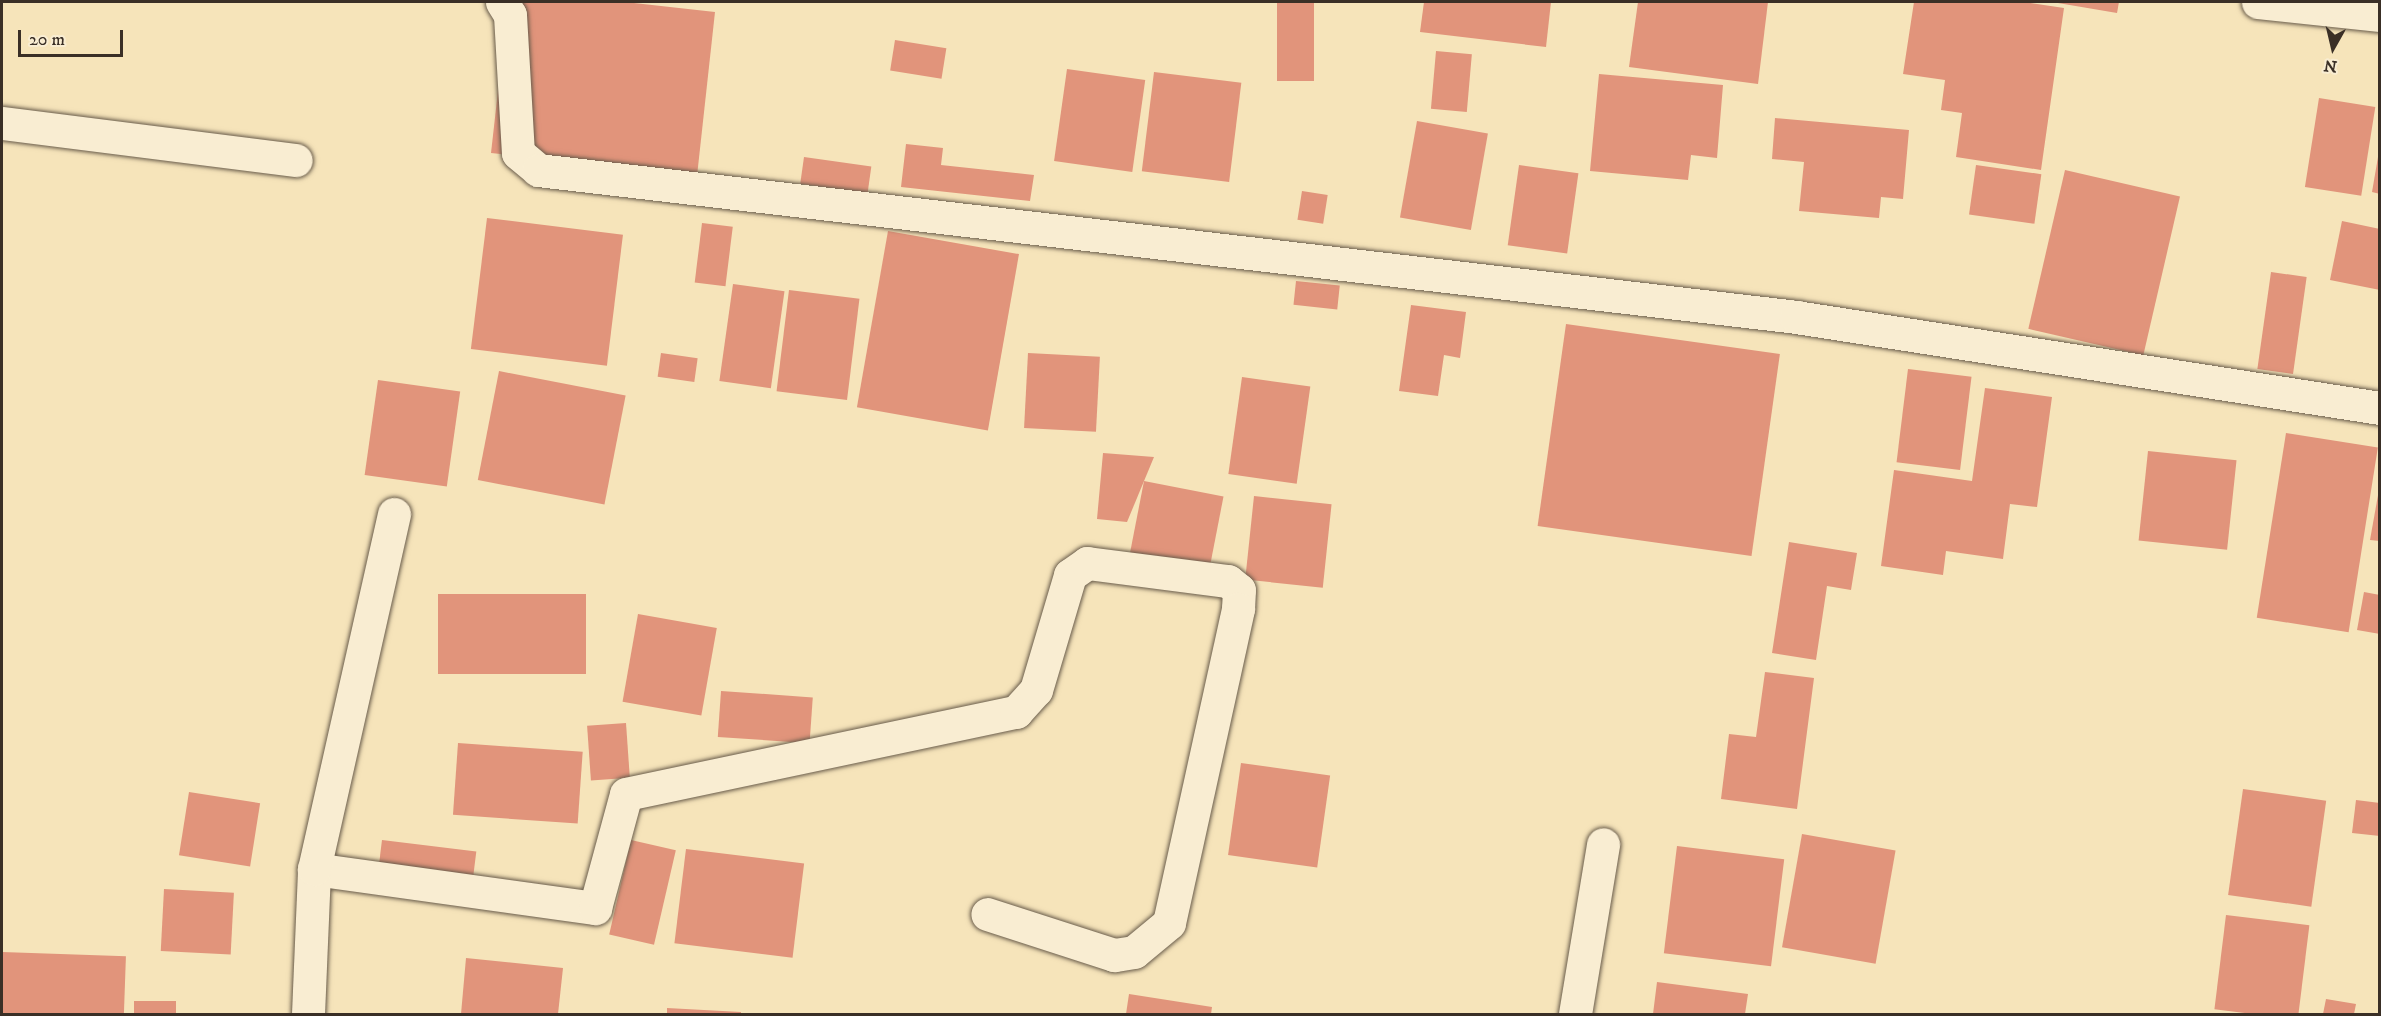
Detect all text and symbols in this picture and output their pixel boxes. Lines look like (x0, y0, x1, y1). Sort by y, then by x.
scale bar (21, 18, 126, 56)
north arrow (2303, 18, 2363, 78)
text: 20 m (29, 29, 65, 51)
text: N (2323, 55, 2338, 77)

